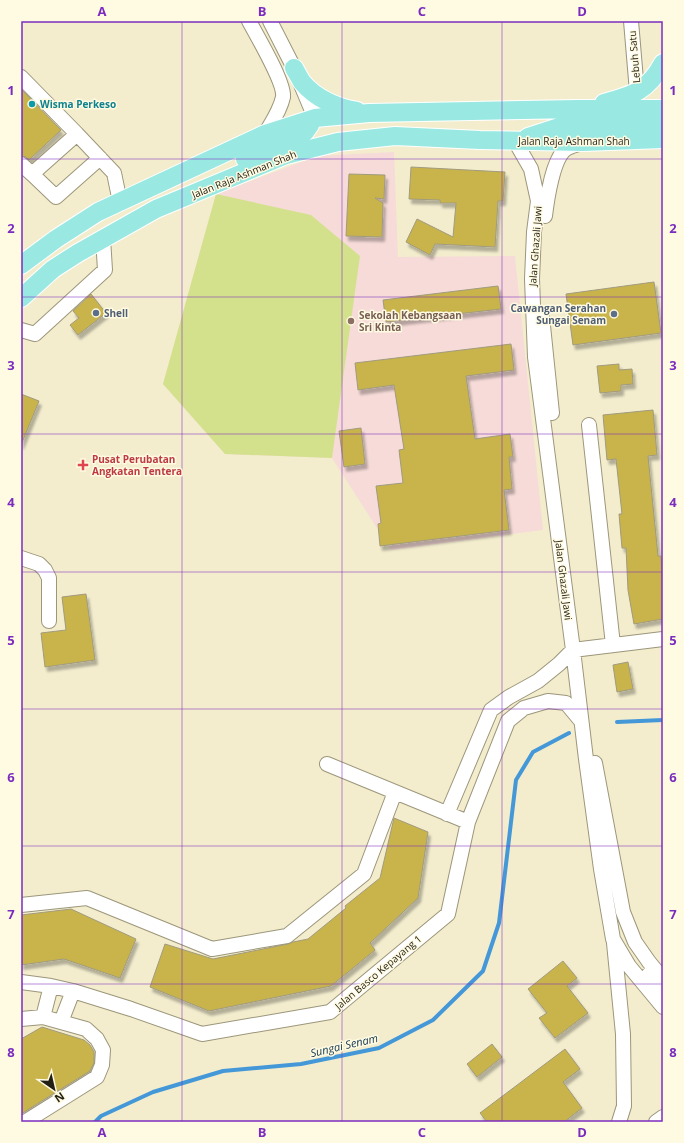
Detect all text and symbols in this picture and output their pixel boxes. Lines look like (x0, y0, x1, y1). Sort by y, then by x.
text: A (98, 2, 107, 20)
text: B (258, 2, 267, 20)
text: C (418, 2, 426, 20)
text: D (577, 2, 587, 20)
street label: Lebuh Satu (625, 30, 643, 84)
text: 1 (7, 81, 15, 99)
text: 1 (669, 81, 677, 99)
place label: Wisma Perkeso (40, 97, 116, 111)
marker: Wisma Perkeso (27, 99, 37, 109)
street label: Jalan Raja Ashman Shah (517, 134, 630, 148)
street label: Jalan Raja Ashman Shah (189, 147, 298, 202)
street label: Jalan Ghazali Jawi (525, 205, 545, 288)
text: 2 (7, 219, 15, 237)
text: 2 (669, 219, 677, 237)
place label: Cawangan Serahan Sungai Senam (510, 301, 606, 327)
place label: Shell (104, 306, 128, 320)
marker: Shell (91, 308, 101, 318)
place label: Sekolah Kebangsaan Sri Kinta (359, 308, 462, 334)
marker: Cawangan Serahan Sungai Senam (609, 309, 619, 319)
marker: Sekolah Kebangsaan Sri Kinta (346, 316, 356, 326)
text: 3 (7, 356, 15, 374)
text: 3 (669, 356, 677, 374)
place label: Pusat Perubatan Angkatan Tentera (92, 452, 182, 478)
marker: Pusat Perubatan Angkatan Tentera (77, 459, 89, 471)
text: 4 (7, 493, 15, 511)
text: 4 (669, 493, 677, 511)
street label: Jalan Ghazali Jawi (552, 538, 576, 621)
text: 5 (7, 631, 15, 649)
text: 5 (669, 631, 677, 649)
text: 6 (7, 768, 15, 786)
text: 6 (669, 768, 677, 786)
text: 7 (7, 905, 15, 923)
text: 7 (669, 905, 677, 923)
street label: Jalan Basco Kepayang 1 (331, 932, 424, 1013)
water label: Sungai Senam (309, 1030, 379, 1060)
text: 8 (7, 1043, 15, 1061)
text: 8 (669, 1043, 677, 1061)
north arrow (34, 1069, 74, 1109)
text: N (52, 1089, 68, 1106)
text: A (98, 1123, 107, 1141)
text: B (258, 1123, 267, 1141)
text: C (418, 1123, 426, 1141)
text: D (577, 1123, 587, 1141)

